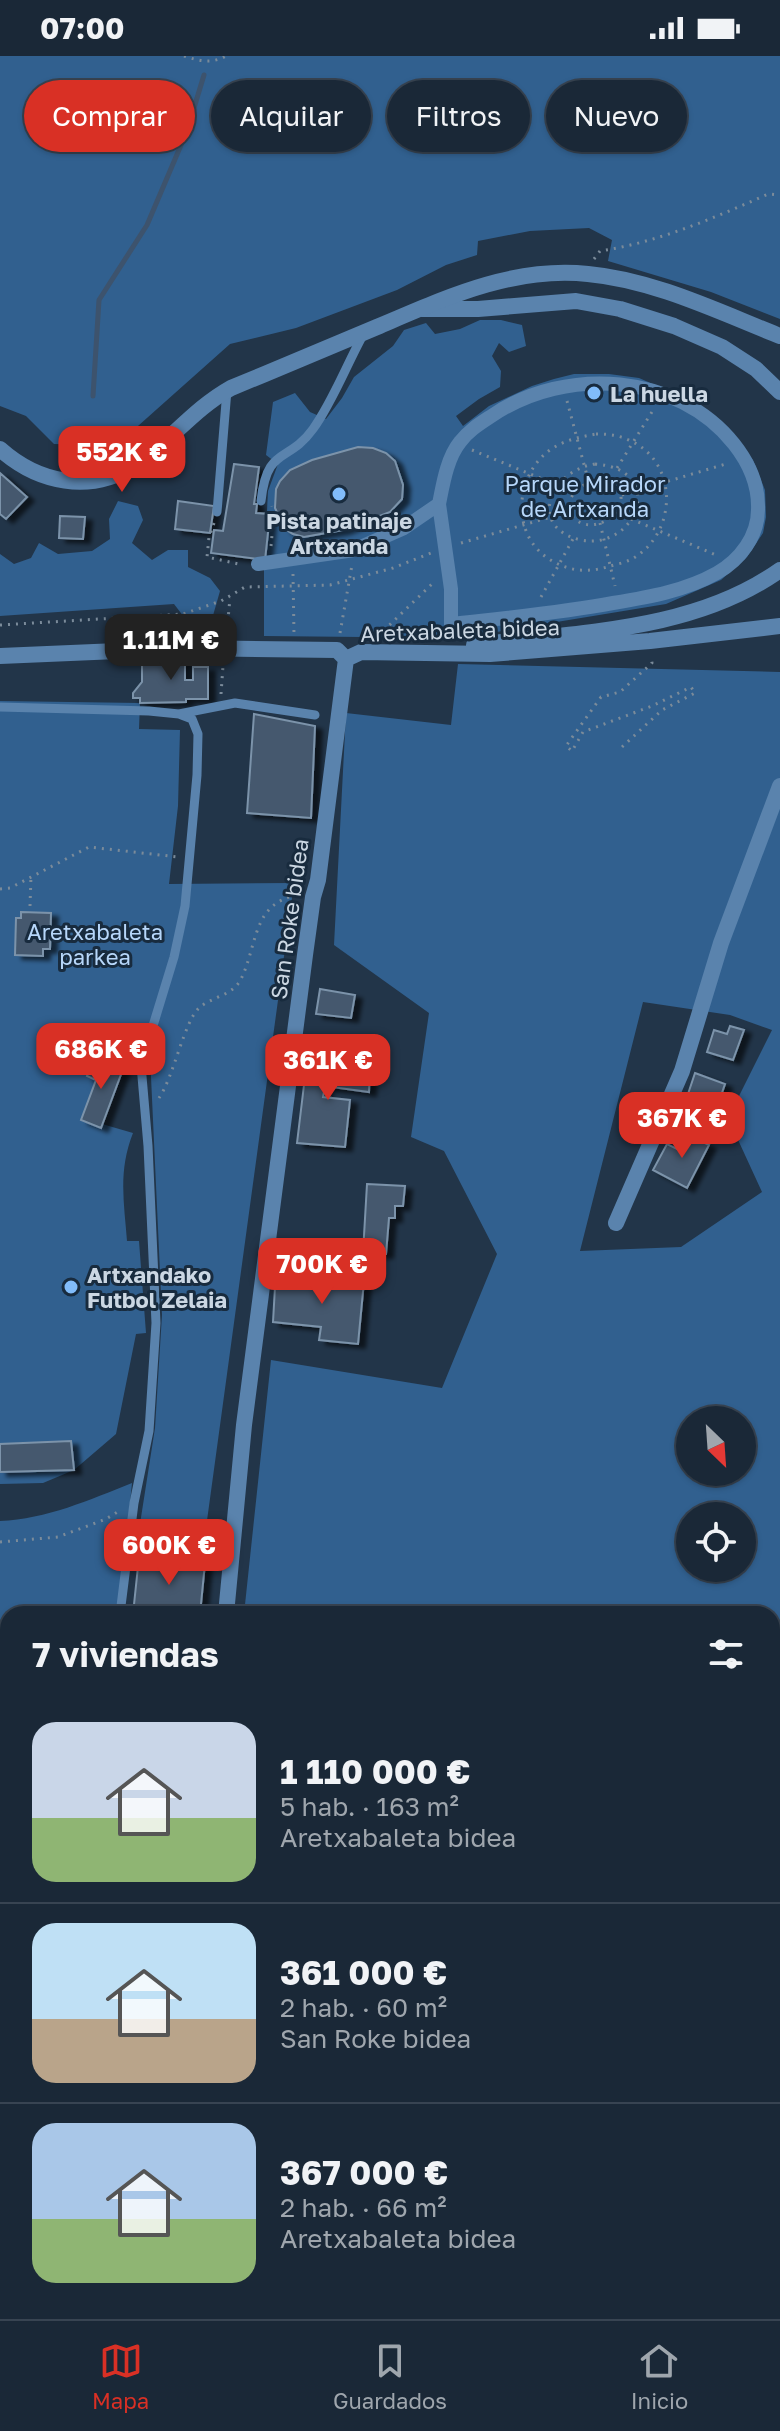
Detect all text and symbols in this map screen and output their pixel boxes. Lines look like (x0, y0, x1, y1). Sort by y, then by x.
text: 07:00 (40, 10, 124, 46)
chip: Comprar (24, 80, 195, 152)
chip: Alquilar (211, 80, 371, 152)
chip: Filtros (387, 80, 530, 152)
chip: Nuevo (546, 80, 687, 152)
place label: La huella (610, 380, 708, 407)
marker: La huella (585, 384, 603, 402)
pin: 552K € (57, 426, 187, 494)
text: 552K € (76, 436, 168, 467)
park label: Parque Mirador de Artxanda (505, 470, 666, 522)
marker: Pista patinaje Artxanda (330, 485, 348, 503)
place label: Pista patinaje Artxanda (266, 507, 412, 559)
street label: Aretxabaleta bidea (360, 613, 560, 647)
pin: 1.11M € (97, 614, 245, 682)
text: 1.11M € (123, 624, 219, 655)
street label: San Roke bidea (264, 837, 314, 1001)
park label: Aretxabaleta parkea (27, 918, 163, 970)
pin: 686K € (36, 1023, 166, 1091)
text: 686K € (54, 1033, 148, 1064)
pin: 361K € (263, 1034, 393, 1102)
text: 361K € (283, 1044, 373, 1075)
pin: 367K € (617, 1092, 747, 1160)
text: 367K € (637, 1102, 727, 1133)
pin: 700K € (257, 1238, 387, 1306)
text: 700K € (276, 1248, 368, 1279)
place label: Artxandako Futbol Zelaia (87, 1261, 227, 1313)
marker: Artxandako Futbol Zelaia (62, 1278, 80, 1296)
north arrow (676, 1406, 756, 1486)
map controls (676, 1406, 756, 1582)
button: locate (676, 1502, 756, 1582)
pin: 600K € (104, 1519, 234, 1587)
text: 600K € (122, 1529, 216, 1560)
icon: filters (704, 1632, 748, 1676)
text: 7 viviendas (32, 1634, 219, 1674)
text: 1 110 000 € (280, 1751, 470, 1791)
icon: home (96, 1754, 192, 1850)
text: 5 hab. · 163 m² (280, 1791, 459, 1822)
text: Aretxabaleta bidea (280, 1822, 516, 1853)
text: 361 000 € (280, 1952, 447, 1992)
icon: home (96, 1955, 192, 2051)
text: 2 hab. · 60 m² (280, 1992, 447, 2023)
text: San Roke bidea (280, 2023, 471, 2054)
text: 367 000 € (280, 2152, 448, 2192)
icon: home (96, 2155, 192, 2251)
text: 2 hab. · 66 m² (280, 2192, 447, 2223)
text: Aretxabaleta bidea (280, 2223, 516, 2254)
tab: Mapa (92, 2339, 149, 2414)
tab: Guardados (333, 2339, 447, 2414)
tab: Inicio (631, 2339, 688, 2414)

